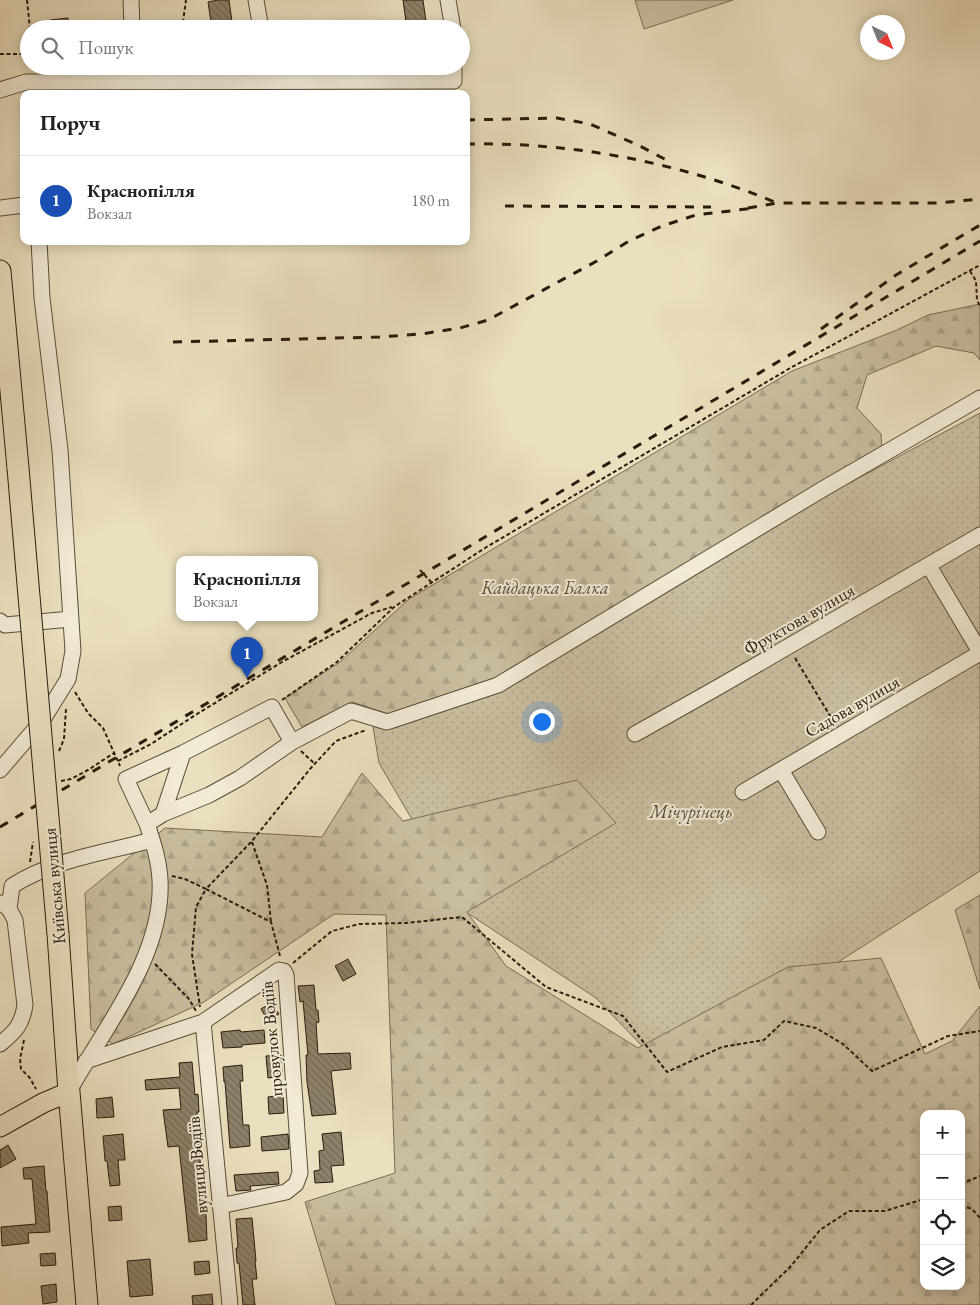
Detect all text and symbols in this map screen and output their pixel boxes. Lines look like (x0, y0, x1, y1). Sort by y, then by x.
north arrow (860, 15, 905, 60)
search box (20, 20, 470, 75)
icon: search (38, 34, 66, 62)
text: Пошук (78, 35, 134, 60)
text: Поруч (40, 109, 100, 136)
text: Краснопілля (87, 178, 195, 203)
text: 1 (52, 190, 60, 211)
text: 180 m (411, 190, 450, 211)
text: Вокзал (87, 203, 132, 224)
popup (176, 556, 318, 621)
text: Краснопілля (193, 566, 301, 591)
park label: Кайдацька Балка (480, 576, 609, 599)
street label: Фруктова вулиця (740, 578, 858, 660)
text: Вокзал (193, 591, 238, 612)
pin: 1 (231, 637, 263, 678)
street label: Садова вулиця (800, 670, 904, 742)
your location (529, 709, 555, 735)
park label: Мічурінець (649, 800, 732, 824)
street label: Київська вулиця (37, 827, 71, 945)
street label: провулок Водіїв (254, 980, 287, 1098)
map controls (920, 1110, 965, 1290)
button: + (920, 1110, 965, 1155)
street label: вулиця Водіїв (181, 1115, 213, 1215)
button: − (920, 1155, 965, 1200)
button: locate (920, 1200, 965, 1245)
button: layers (920, 1245, 965, 1290)

